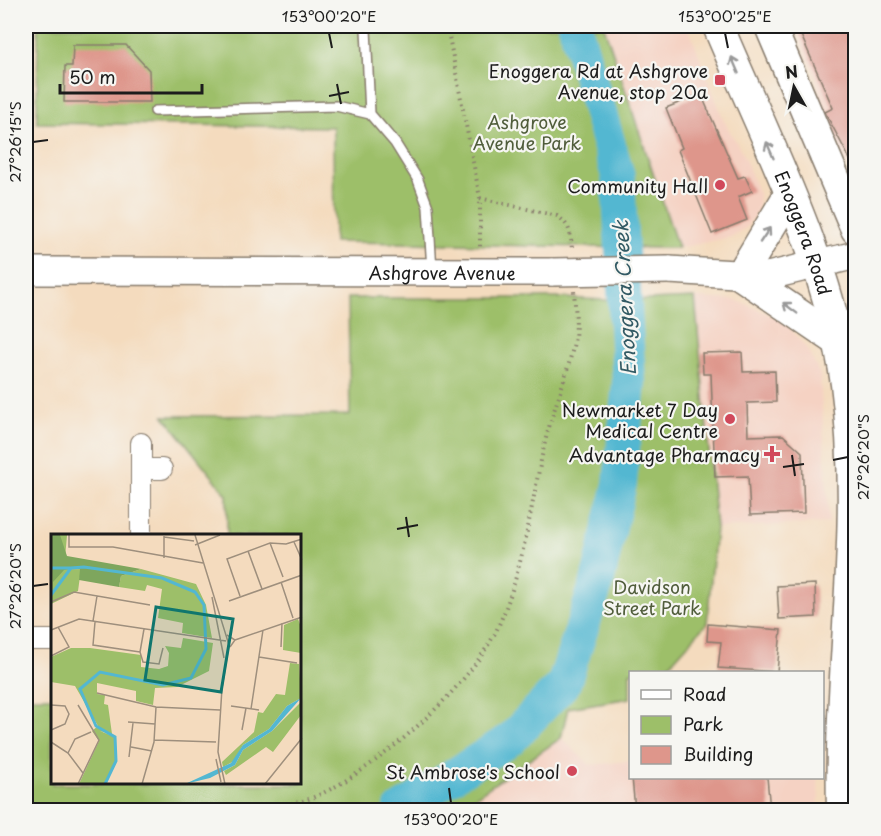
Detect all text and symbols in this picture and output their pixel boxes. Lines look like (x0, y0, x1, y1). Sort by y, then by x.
text: 153°00'20"E (282, 4, 376, 27)
text: 153°00'25"E (678, 4, 772, 27)
scale bar (60, 57, 202, 95)
place label: Enoggera Rd at Ashgrove Avenue, stop 20a (489, 57, 709, 105)
one-way arrow (728, 57, 740, 75)
north arrow (764, 57, 824, 117)
text: N (783, 58, 800, 84)
text: 50 m (69, 63, 116, 90)
marker: Enoggera Rd at Ashgrove Avenue, stop 20a (713, 73, 727, 87)
text: 27°26'15"S (3, 101, 26, 183)
park label: Ashgrove Avenue Park (473, 108, 581, 156)
one-way arrow (764, 141, 775, 160)
street label: Enoggera Road (769, 166, 839, 298)
place label: Community Hall (567, 172, 708, 199)
marker: Community Hall (713, 178, 727, 192)
water label: Enoggera Creek (605, 219, 643, 376)
one-way arrow (759, 227, 771, 243)
street label: Ashgrove Avenue (369, 258, 515, 285)
one-way arrow (783, 301, 799, 314)
place label: Newmarket 7 Day Medical Centre (561, 396, 718, 444)
marker: Newmarket 7 Day Medical Centre (723, 412, 737, 426)
text: 27°26'20"S (851, 414, 874, 500)
place label: Advantage Pharmacy (569, 441, 760, 468)
marker: Advantage Pharmacy (765, 447, 779, 461)
inset map (51, 534, 302, 785)
text: 27°26'20"S (3, 543, 26, 629)
park label: Davidson Street Park (603, 573, 701, 621)
legend (629, 671, 824, 779)
text: Road (683, 680, 727, 707)
text: Park (683, 710, 723, 737)
text: Building (683, 740, 753, 767)
place label: St Ambrose's School (386, 758, 560, 785)
marker: St Ambrose's School (565, 764, 579, 778)
text: 153°00'20"E (404, 807, 498, 830)

